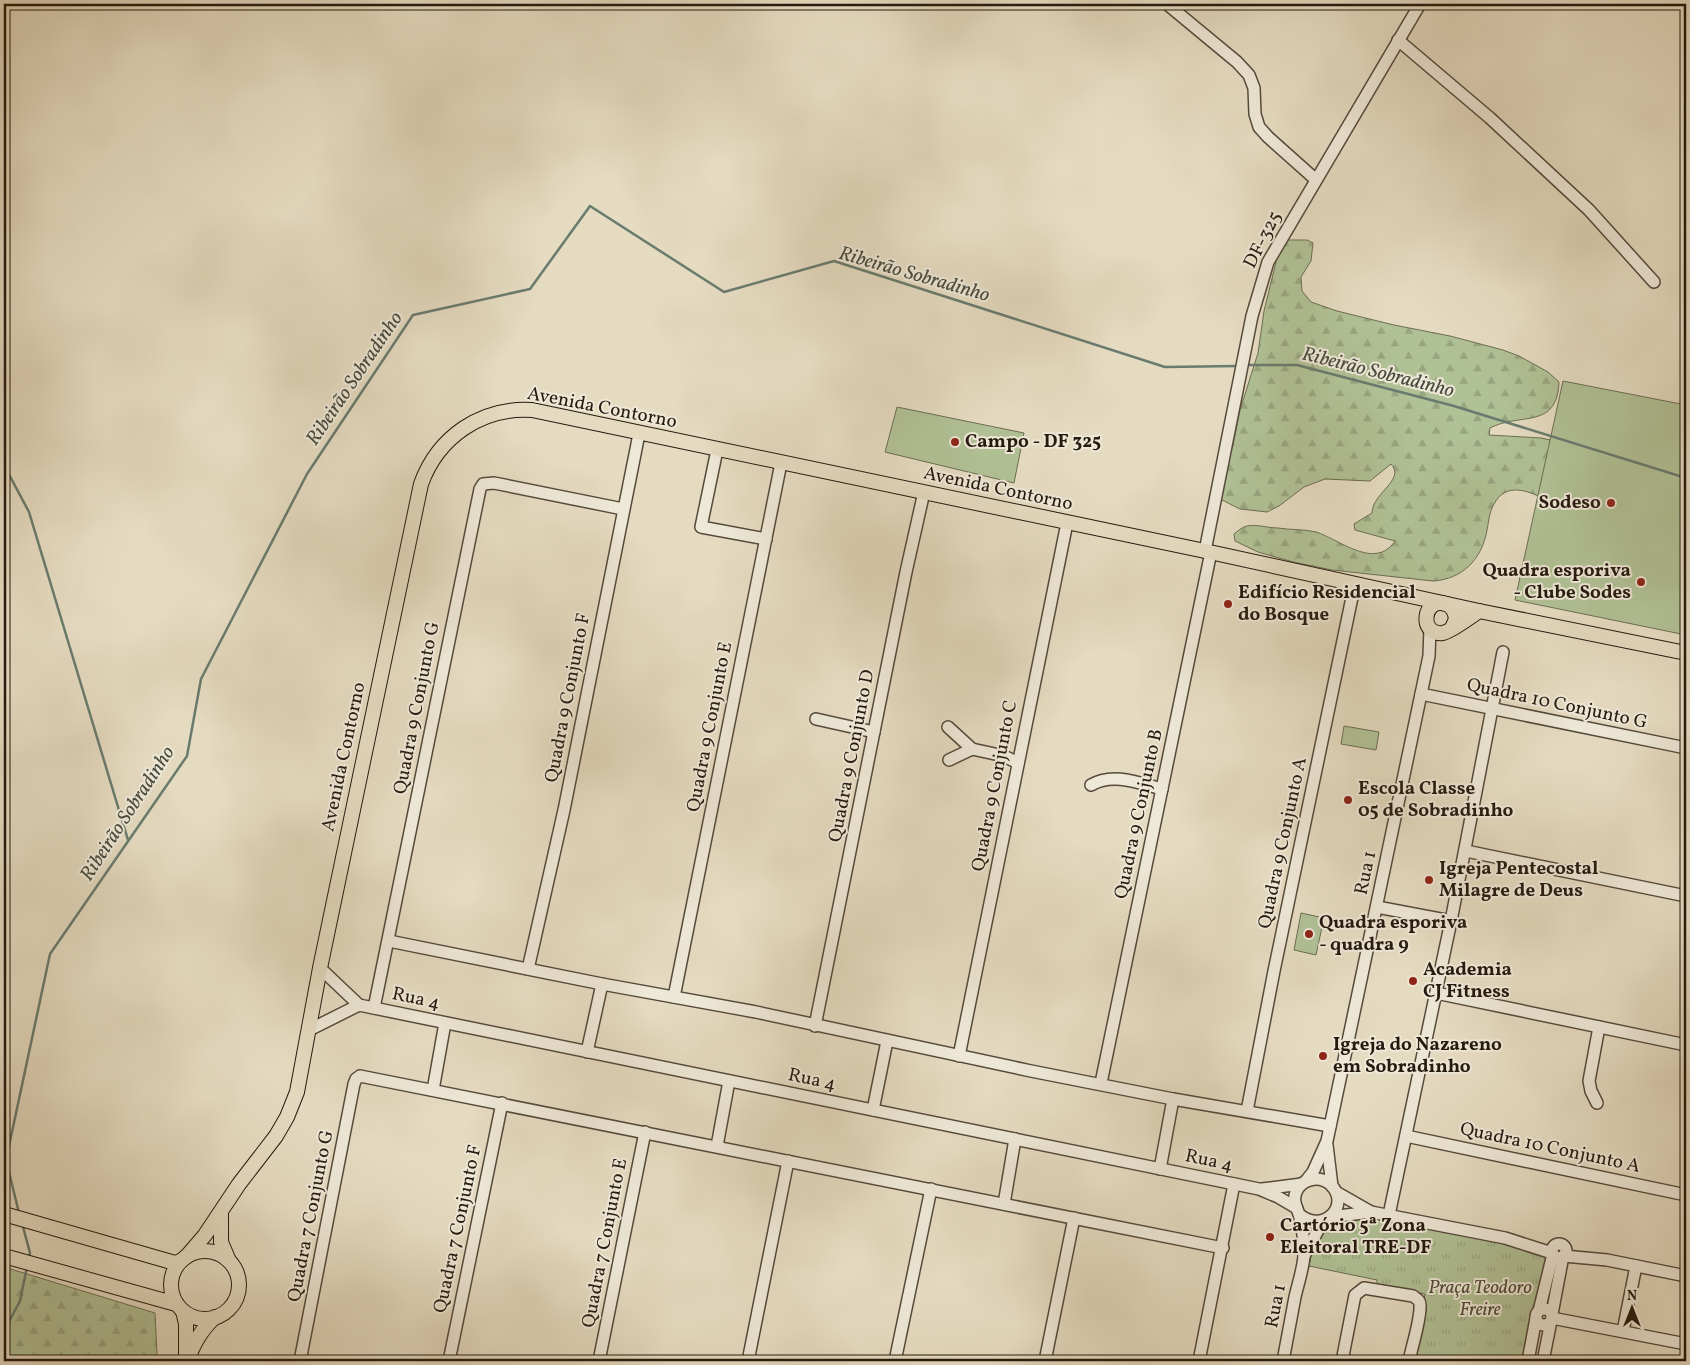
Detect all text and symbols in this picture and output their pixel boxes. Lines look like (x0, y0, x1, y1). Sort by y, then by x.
street label: DF-325 (1238, 207, 1288, 273)
water label: Ribeirão Sobradinho (835, 240, 993, 310)
water label: Ribeirão Sobradinho (300, 307, 410, 451)
water label: Ribeirão Sobradinho (1299, 341, 1457, 405)
street label: Avenida Contorno (525, 381, 679, 435)
place label: Campo - DF 325 (965, 429, 1101, 455)
marker: Campo - DF 325 (949, 436, 961, 448)
street label: Avenida Contorno (921, 460, 1075, 518)
place label: Sodeso (1539, 490, 1601, 516)
marker: Sodeso (1605, 497, 1617, 509)
place label: Quadra esporiva - Clube Sodes (1483, 558, 1631, 606)
marker: Quadra esporiva - Clube Sodes (1635, 576, 1647, 588)
place label: Edifício Residencial do Bosque (1238, 580, 1416, 628)
marker: Edifício Residencial do Bosque (1222, 598, 1234, 610)
street label: Quadra 9 Conjunto F (539, 611, 597, 785)
street label: Quadra 9 Conjunto G (388, 620, 446, 796)
street label: Quadra 9 Conjunto E (681, 640, 739, 814)
street label: Quadra 9 Conjunto D (823, 667, 882, 844)
street label: Quadra 10 Conjunto G (1464, 672, 1650, 736)
street label: Avenida Contorno (315, 680, 373, 834)
street label: Quadra 9 Conjunto C (966, 698, 1024, 874)
street label: Quadra 9 Conjunto B (1108, 727, 1170, 901)
water label: Ribeirão Sobradinho (74, 741, 182, 887)
street label: Quadra 9 Conjunto A (1252, 755, 1314, 931)
place label: Escola Classe 05 de Sobradinho (1358, 776, 1514, 824)
marker: Escola Classe 05 de Sobradinho (1342, 794, 1354, 806)
street label: Rua 1 (1349, 849, 1383, 897)
place label: Igreja Pentecostal Milagre de Deus (1439, 856, 1598, 904)
marker: Igreja Pentecostal Milagre de Deus (1423, 874, 1435, 886)
place label: Quadra esporiva - quadra 9 (1319, 910, 1467, 958)
marker: Quadra esporiva - quadra 9 (1303, 928, 1315, 940)
place label: Academia CJ Fitness (1423, 957, 1512, 1005)
marker: Academia CJ Fitness (1407, 975, 1419, 987)
street label: Rua 4 (390, 981, 442, 1017)
place label: Igreja do Nazareno em Sobradinho (1333, 1032, 1502, 1080)
marker: Igreja do Nazareno em Sobradinho (1317, 1050, 1329, 1062)
street label: Rua 4 (786, 1062, 838, 1098)
street label: Quadra 10 Conjunto A (1457, 1116, 1643, 1180)
street label: Quadra 7 Conjunto G (282, 1128, 340, 1304)
street label: Quadra 7 Conjunto F (427, 1142, 489, 1316)
street label: Rua 4 (1183, 1143, 1235, 1179)
street label: Quadra 7 Conjunto E (576, 1156, 634, 1330)
place label: Cartório 5ª Zona Eleitoral TRE-DF (1280, 1213, 1431, 1261)
marker: Cartório 5ª Zona Eleitoral TRE-DF (1264, 1231, 1276, 1243)
park label: Praça Teodoro Freire (1428, 1275, 1532, 1323)
street label: Rua 1 (1259, 1282, 1293, 1330)
north arrow (1608, 1282, 1658, 1332)
text: N (1627, 1287, 1637, 1306)

